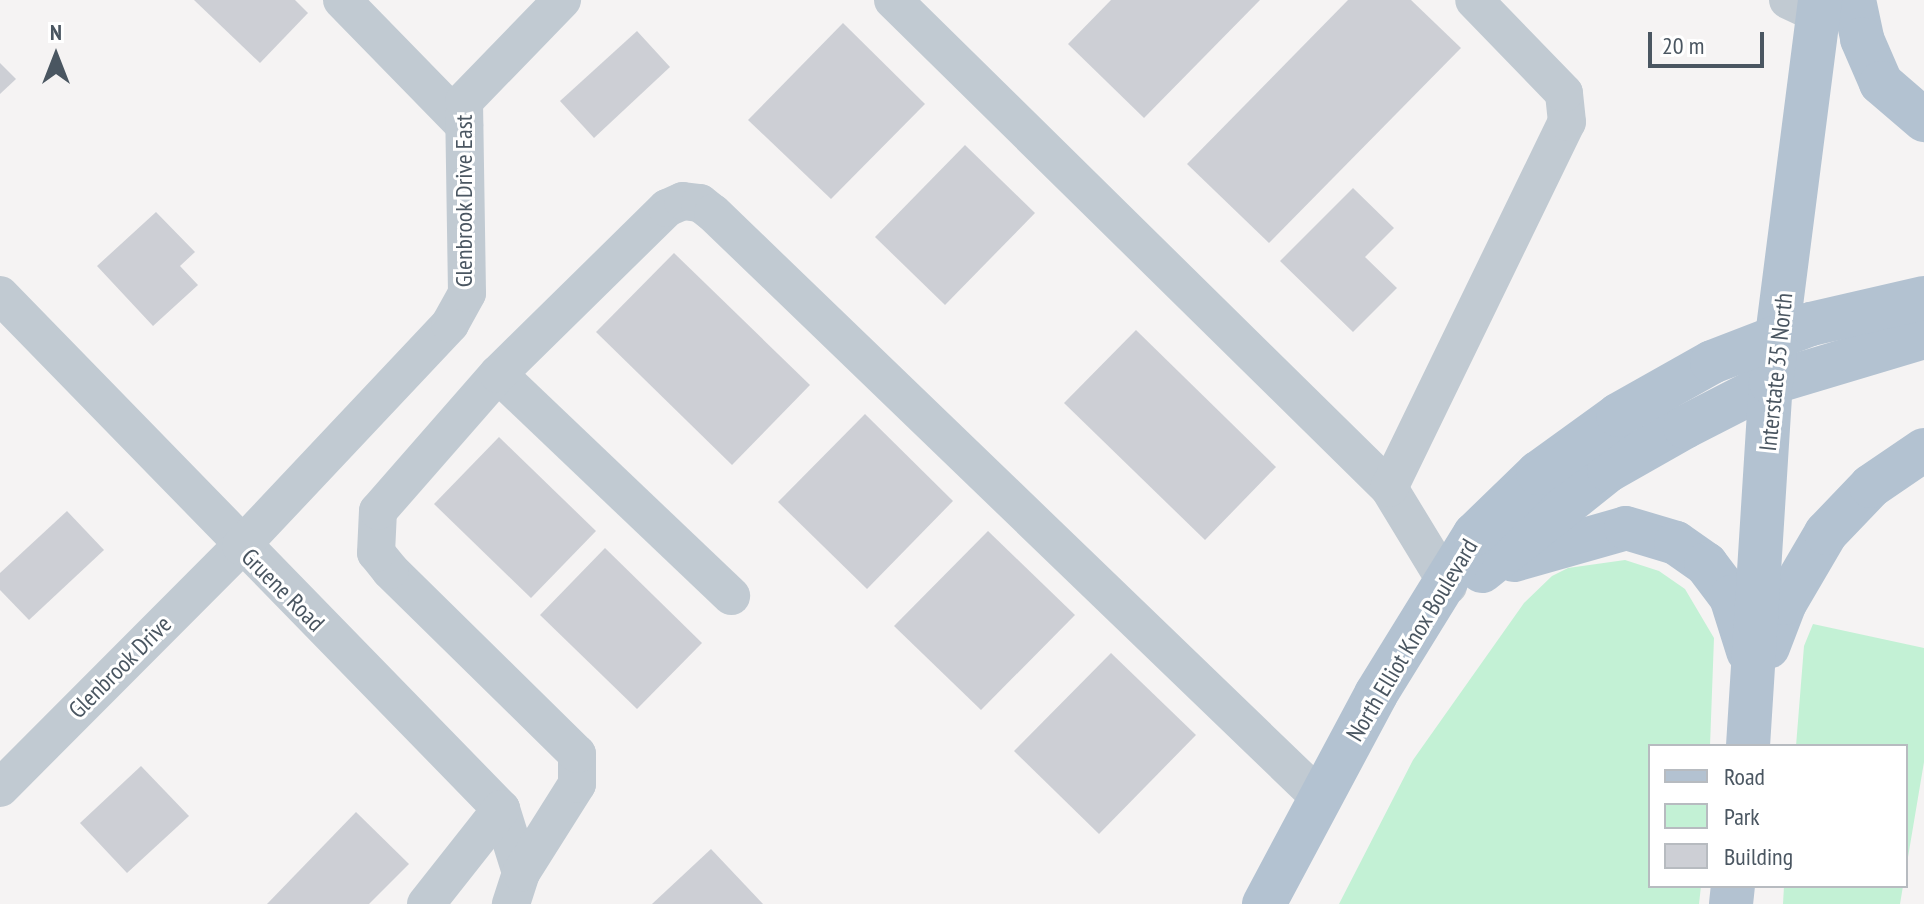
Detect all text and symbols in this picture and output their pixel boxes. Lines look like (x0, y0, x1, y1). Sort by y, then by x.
north arrow (16, 16, 96, 96)
scale bar (1652, 16, 1768, 66)
text: N (50, 18, 62, 46)
text: 20 m (1662, 30, 1704, 61)
street label: Glenbrook Drive East (450, 114, 478, 288)
street label: Interstate 35 North (1753, 291, 1799, 453)
street label: North Elliot Knox Boulevard (1340, 533, 1484, 747)
street label: Gruene Road (236, 543, 330, 637)
street label: Glenbrook Drive (63, 610, 177, 724)
legend (1648, 744, 1908, 888)
text: Road (1724, 761, 1765, 792)
text: Park (1724, 801, 1760, 832)
text: Building (1724, 841, 1793, 872)

